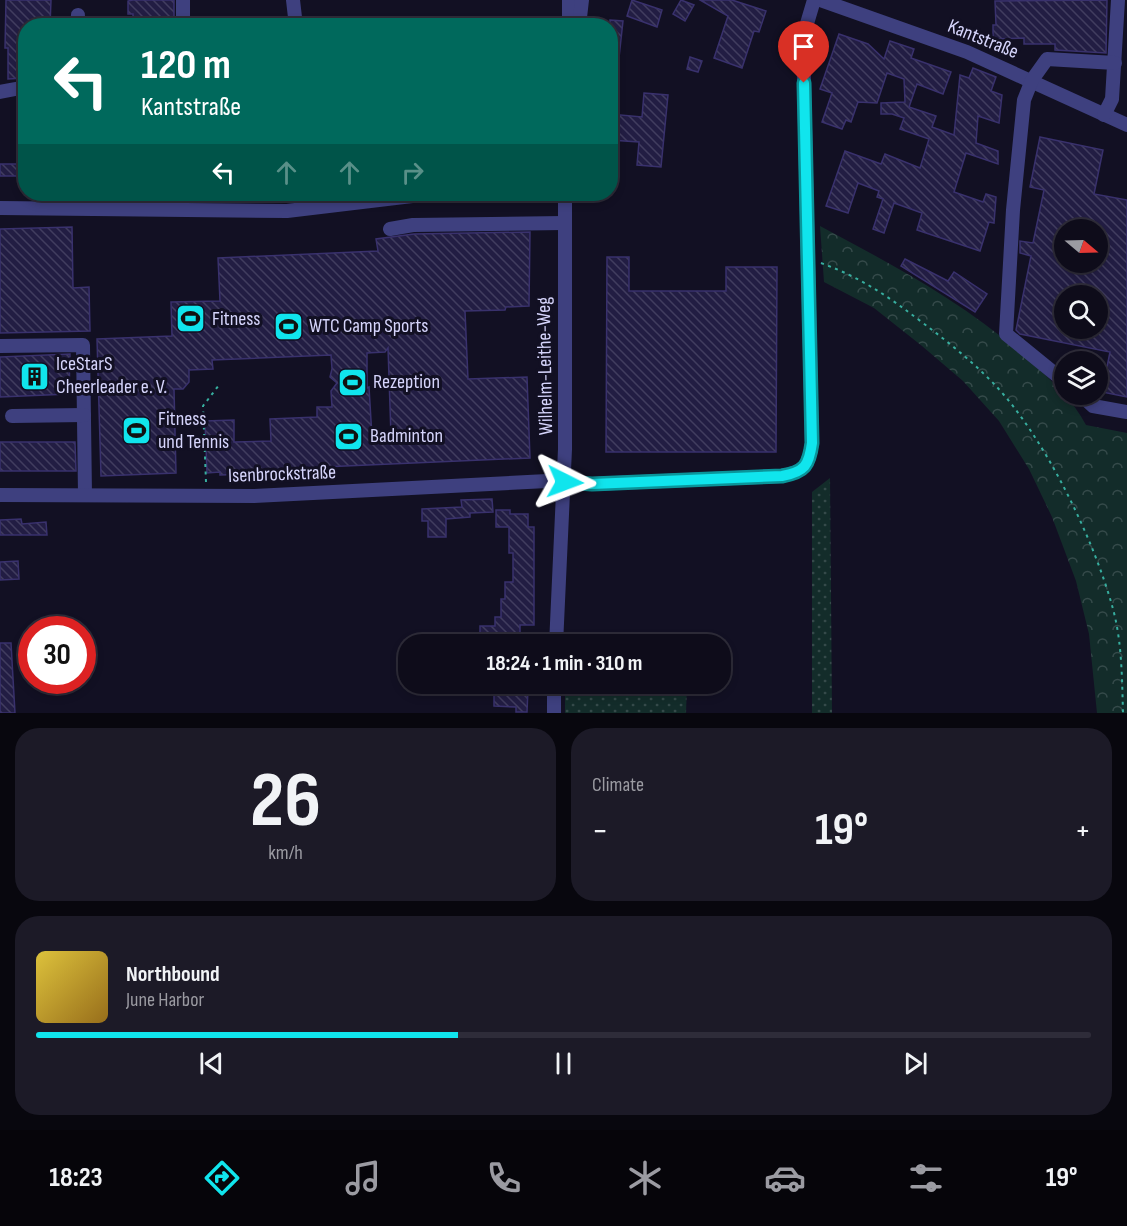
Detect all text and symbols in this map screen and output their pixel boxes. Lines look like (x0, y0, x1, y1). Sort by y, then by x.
street label: Kantstraße (944, 14, 1022, 64)
pin (778, 21, 829, 83)
icon: arrive (787, 30, 820, 63)
text: 120 m (141, 40, 231, 91)
icon: left (42, 42, 120, 120)
text: Kantstraße (141, 91, 241, 123)
icon: left (207, 156, 240, 189)
icon: ahead (270, 156, 303, 189)
icon: ahead (333, 156, 366, 189)
icon: right (396, 156, 429, 189)
north arrow (1054, 219, 1108, 273)
map controls (1054, 219, 1108, 405)
button: search (1054, 285, 1108, 339)
street label: Wilhelm-Leithe-Weg (532, 297, 558, 435)
sports icon: Fitness (175, 303, 207, 335)
place label: Fitness (212, 307, 260, 331)
sports icon: WTC Camp Sports (272, 310, 304, 342)
place label: WTC Camp Sports (309, 314, 428, 338)
button: layers (1054, 351, 1108, 405)
place label: IceStarS Cheerleader e. V. (56, 352, 167, 399)
building icon: IceStarS Cheerleader e. V. (19, 360, 51, 392)
sports icon: Rezeption (336, 366, 368, 398)
place label: Rezeption (373, 370, 440, 394)
place label: Fitness und Tennis (158, 407, 229, 454)
sports icon: Fitness und Tennis (121, 415, 153, 447)
sports icon: Badminton (333, 420, 365, 452)
place label: Badminton (370, 424, 443, 448)
position arrow (533, 450, 597, 514)
street label: Isenbrockstraße (228, 460, 336, 488)
speed limit sign: 30 (18, 616, 96, 694)
text: 18:24 · 1 min · 310 m (487, 650, 642, 677)
text: 26 (250, 755, 321, 848)
text: Climate (592, 773, 644, 797)
text: 19° (815, 803, 868, 858)
text: − (592, 811, 608, 851)
text: + (1075, 811, 1091, 851)
text: km/h (268, 841, 303, 865)
text: Northbound (126, 961, 220, 988)
text: June Harbor (126, 988, 204, 1012)
icon: previous (195, 1047, 228, 1080)
icon: pause (547, 1047, 580, 1080)
icon: next (899, 1047, 932, 1080)
icon: directions (201, 1157, 243, 1199)
icon: music (342, 1157, 384, 1199)
icon: phone (483, 1157, 525, 1199)
icon: climate (624, 1157, 666, 1199)
icon: car (764, 1157, 806, 1199)
icon: filters (905, 1157, 947, 1199)
text: 18:23 (49, 1162, 103, 1194)
text: 19° (1046, 1162, 1078, 1194)

